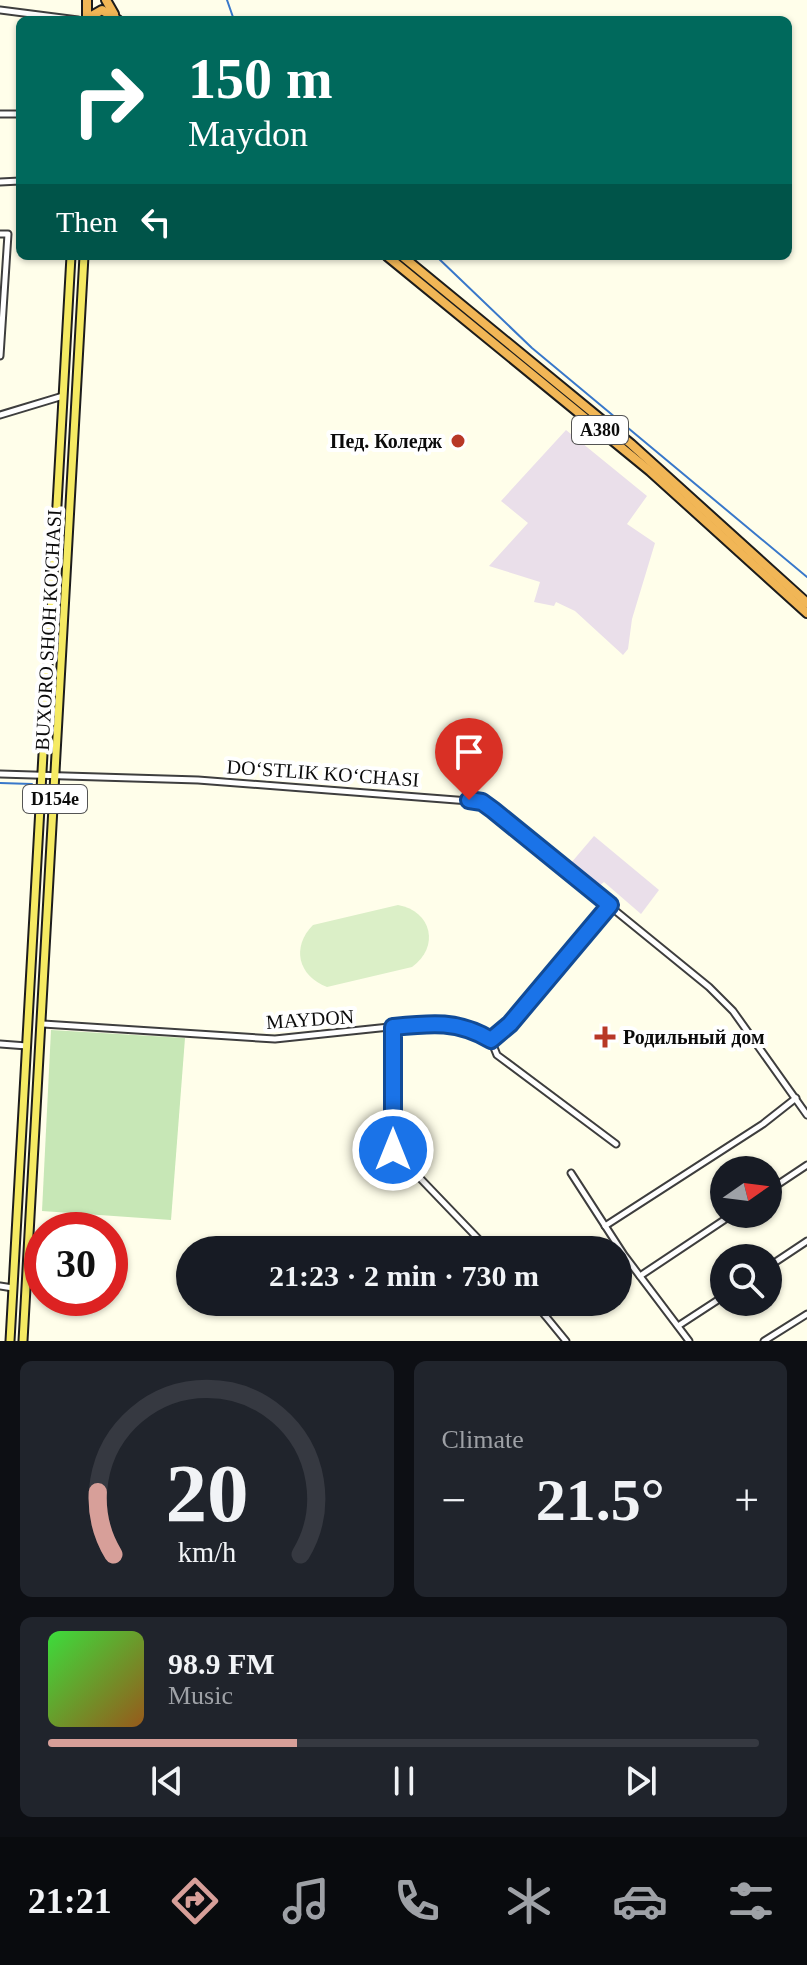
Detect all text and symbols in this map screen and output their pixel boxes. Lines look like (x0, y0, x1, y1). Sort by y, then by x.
icon: right (56, 48, 160, 152)
text: 150 m (188, 48, 333, 110)
text: Maydon (188, 114, 308, 154)
icon: left (134, 200, 178, 244)
text: Then (56, 205, 118, 238)
road number: A380 (572, 416, 628, 444)
place label: Пед. Коледж (330, 430, 442, 452)
marker: Пед. Коледж (449, 432, 467, 450)
street label: BUXORO SHOH KO'CHASI (31, 509, 65, 751)
pin (435, 718, 503, 800)
icon: arrive (447, 730, 491, 774)
street label: DO‘STLIK KO‘CHASI (226, 755, 420, 791)
road number: D154e (23, 785, 87, 813)
street label: MAYDON (265, 1005, 355, 1033)
marker: Родильный дом (594, 1026, 616, 1048)
place label: Родильный дом (623, 1026, 765, 1048)
position arrow (351, 1108, 435, 1192)
north arrow (710, 1156, 782, 1228)
map controls (710, 1156, 782, 1316)
speed limit sign: 30 (24, 1212, 128, 1316)
button: search (710, 1244, 782, 1316)
text: 21:23 · 2 min · 730 m (269, 1259, 539, 1292)
text: Climate (442, 1425, 524, 1454)
text: 20 (165, 1447, 248, 1539)
text: 21.5° (536, 1467, 665, 1533)
text: − (442, 1476, 466, 1525)
text: + (734, 1476, 759, 1525)
text: km/h (177, 1537, 236, 1568)
text: 98.9 FM (168, 1647, 275, 1680)
text: Music (168, 1681, 233, 1710)
icon: previous (145, 1759, 189, 1803)
icon: pause (382, 1759, 426, 1803)
icon: next (619, 1759, 663, 1803)
icon: directions (167, 1873, 223, 1929)
icon: music (278, 1873, 334, 1929)
icon: phone (389, 1873, 445, 1929)
icon: climate (501, 1873, 557, 1929)
icon: car (612, 1873, 668, 1929)
icon: filters (723, 1873, 779, 1929)
text: 21:21 (28, 1881, 112, 1921)

